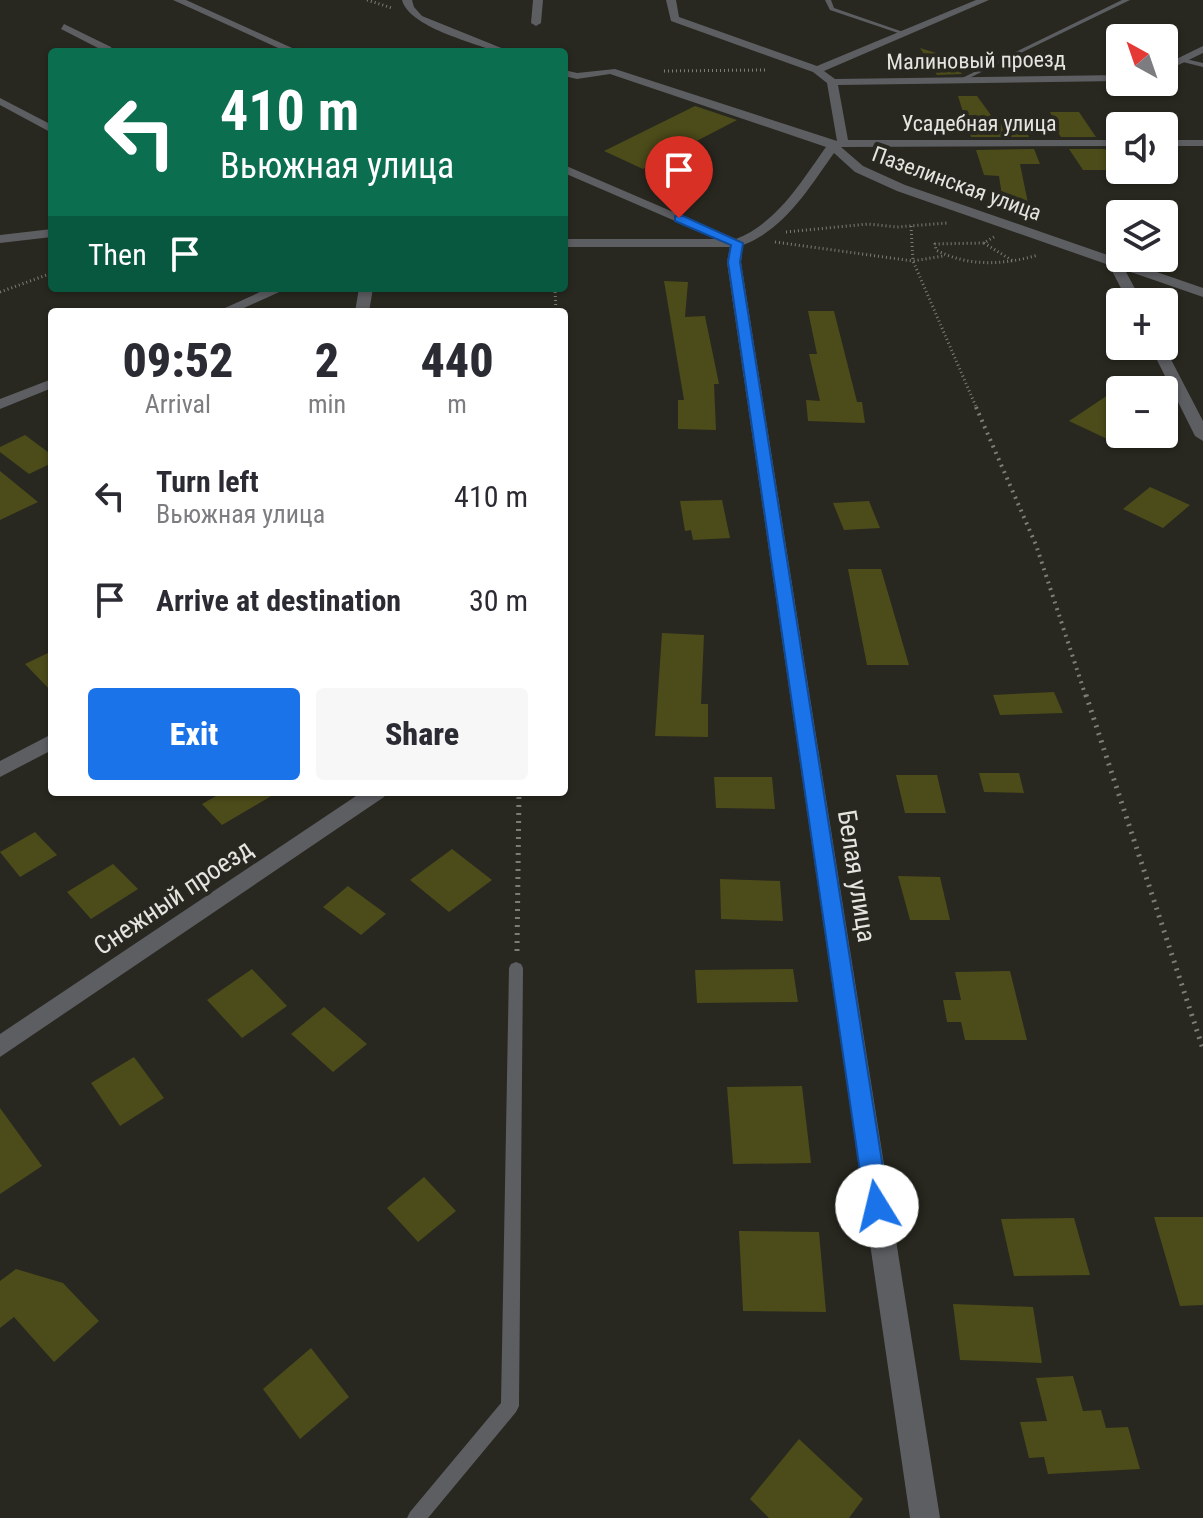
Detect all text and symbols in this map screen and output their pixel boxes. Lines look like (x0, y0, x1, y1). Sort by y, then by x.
north arrow (1106, 24, 1178, 96)
map controls (1106, 24, 1178, 448)
street label: Малиновый проезд (886, 46, 1066, 75)
text: 410 m (220, 78, 359, 144)
icon: left (88, 80, 192, 184)
street label: Усадебная улица (901, 111, 1057, 136)
button: sound (1106, 112, 1178, 184)
pin (645, 136, 713, 218)
street label: Пазелинская улица (869, 141, 1045, 226)
text: Вьюжная улица (220, 145, 454, 187)
icon: arrive (657, 148, 701, 192)
button: layers (1106, 200, 1178, 272)
icon: arrive (163, 232, 207, 276)
text: Then (88, 237, 147, 272)
button: + (1106, 288, 1178, 360)
text: 09:52 (122, 332, 234, 389)
text: 2 (315, 332, 339, 389)
text: 440 (420, 332, 494, 389)
button: − (1106, 376, 1178, 448)
text: Arrival (145, 389, 211, 419)
text: min (308, 389, 346, 419)
text: m (447, 389, 467, 419)
text: Turn left (156, 464, 259, 499)
icon: left (88, 474, 132, 518)
text: 410 m (454, 479, 528, 514)
text: Вьюжная улица (156, 499, 325, 529)
icon: arrive (88, 578, 132, 622)
text: Arrive at destination (156, 583, 401, 618)
text: 30 m (469, 583, 528, 618)
button: Exit (88, 688, 300, 780)
button: Share (316, 688, 528, 780)
street label: Белая улица (832, 808, 882, 944)
street label: Снежный проезд (88, 833, 258, 961)
position arrow (835, 1164, 919, 1248)

